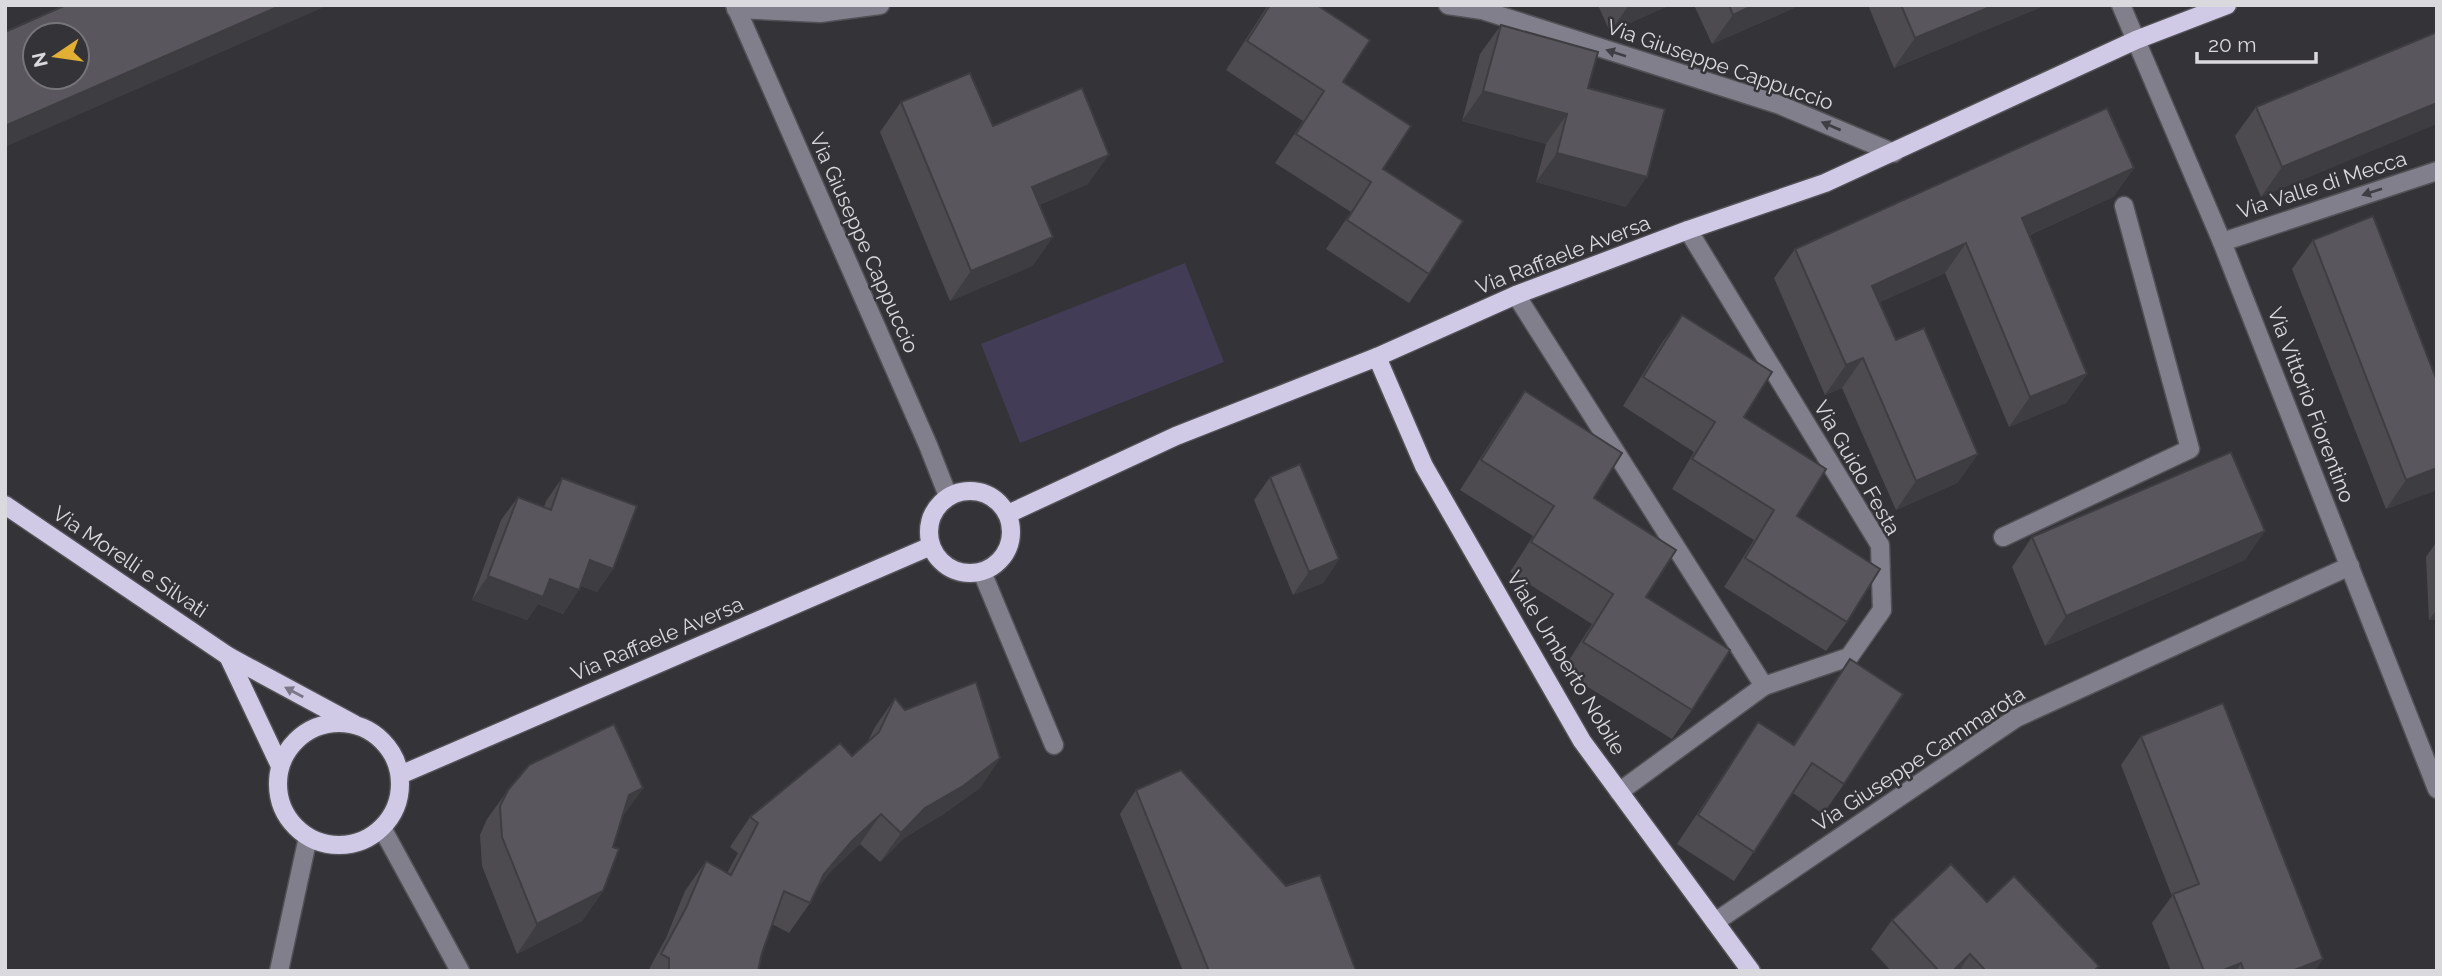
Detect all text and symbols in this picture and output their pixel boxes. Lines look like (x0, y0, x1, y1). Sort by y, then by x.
street label: Via Giuseppe Cappuccio (1604, 14, 1837, 115)
north arrow (21, 21, 91, 91)
scale bar (2197, 21, 2316, 65)
text: 20 m (2208, 32, 2256, 57)
one-way arrow (1605, 47, 1626, 58)
text: N (27, 50, 52, 69)
one-way arrow (1820, 121, 1841, 132)
street label: Via Giuseppe Cappuccio (805, 129, 924, 357)
street label: Via Valle di Mecca (2234, 145, 2410, 224)
one-way arrow (2361, 187, 2382, 198)
street label: Via Raffaele Aversa (1472, 210, 1654, 299)
street label: Via Vittorio Fiorentino (2263, 304, 2360, 506)
street label: Via Guido Festa (1809, 396, 1906, 540)
street label: Via Morelli e Silvati (48, 501, 212, 623)
street label: Viale Umberto Nobile (1502, 566, 1631, 759)
street label: Via Raffaele Aversa (567, 591, 747, 686)
street label: Via Giuseppe Cammarota (1808, 681, 2029, 836)
one-way arrow (284, 686, 304, 697)

